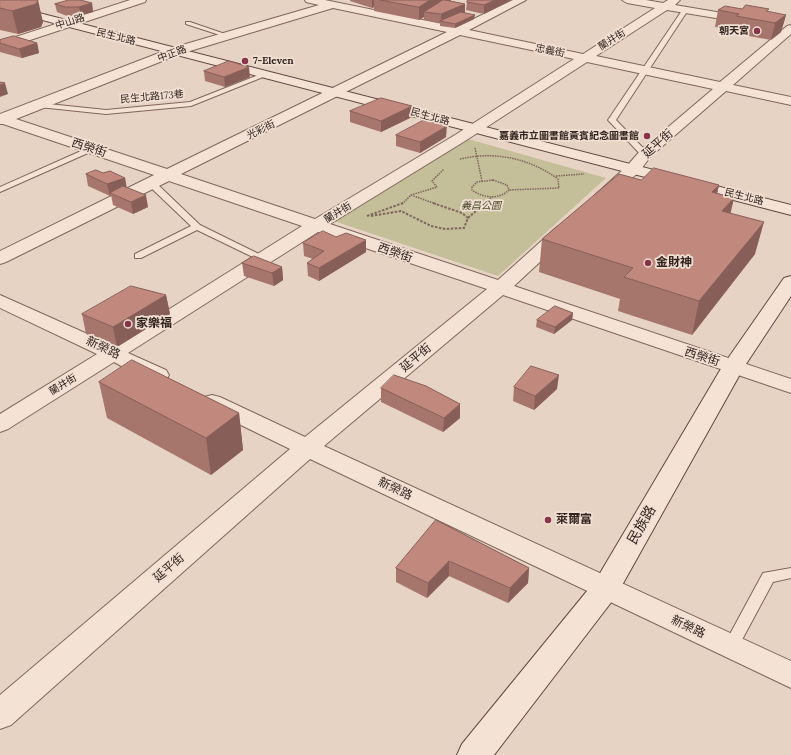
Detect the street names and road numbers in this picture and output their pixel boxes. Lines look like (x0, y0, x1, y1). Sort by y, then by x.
street label: 中山路 (54, 12, 86, 32)
street label: 民生北路 (95, 26, 137, 48)
street label: 蘭井街 (596, 27, 628, 53)
street label: 忠義街 (534, 42, 566, 60)
street label: 中正路 (156, 43, 188, 65)
street label: 民生北路173巷 (120, 88, 184, 106)
street label: 民生北路 (409, 106, 451, 128)
street label: 光彩街 (245, 118, 277, 142)
street label: 延平街 (640, 127, 676, 161)
street label: 西榮街 (70, 136, 108, 160)
street label: 民生北路 (723, 186, 765, 208)
street label: 蘭井街 (322, 200, 354, 226)
street label: 西榮街 (376, 240, 414, 266)
street label: 新榮路 (84, 334, 122, 362)
street label: 延平街 (398, 341, 434, 375)
street label: 西榮街 (683, 345, 721, 369)
street label: 蘭井街 (47, 372, 79, 398)
street label: 新榮路 (376, 475, 414, 503)
street label: 民族路 (624, 503, 660, 547)
street label: 延平街 (151, 551, 187, 585)
street label: 新榮路 (669, 613, 707, 641)

